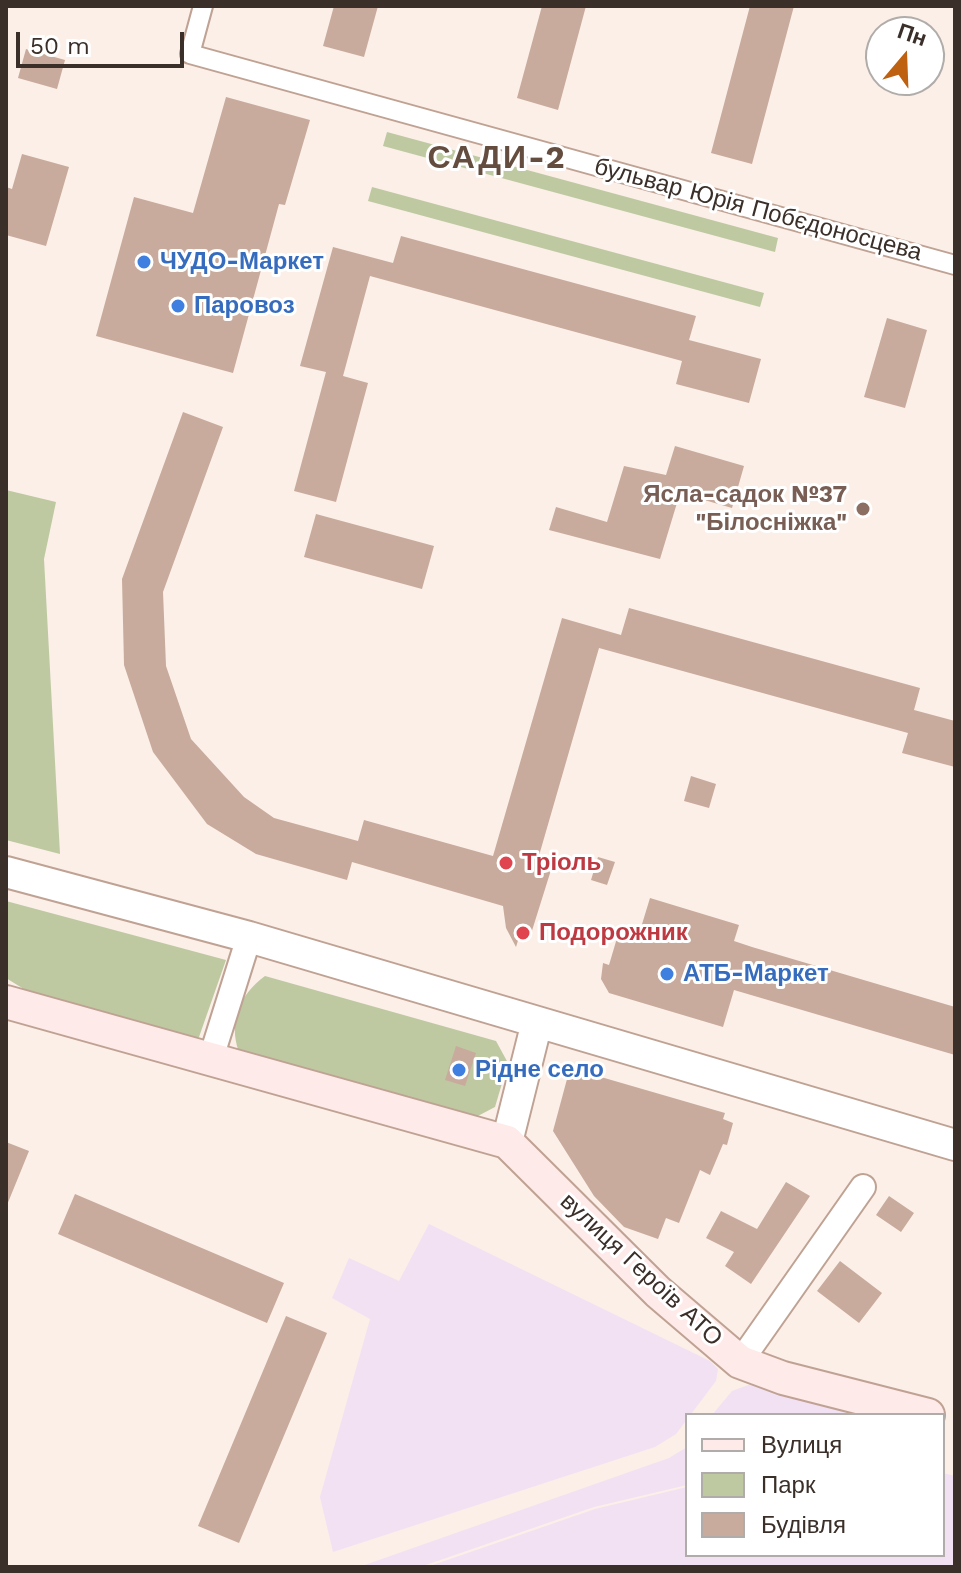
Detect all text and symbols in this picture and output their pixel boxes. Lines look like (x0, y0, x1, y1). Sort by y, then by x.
scale bar (20, 16, 188, 66)
north arrow (865, 16, 945, 96)
text: Пн (894, 18, 930, 51)
text: 50 m (30, 32, 90, 60)
district label: САДИ-2 (428, 140, 566, 178)
street label: бульвар Юрія Побєдоносцева (591, 152, 925, 268)
place label: ЧУДО-Маркет (160, 248, 324, 276)
marker: ЧУДО-Маркет (135, 253, 153, 271)
place label: Паровоз (194, 292, 295, 320)
marker: Паровоз (169, 297, 187, 315)
place label: Ясла-садок №37 "Білосніжка" (643, 481, 847, 537)
marker: Ясла-садок №37 "Білосніжка" (854, 500, 872, 518)
place label: Тріоль (522, 849, 601, 877)
marker: Тріоль (497, 854, 515, 872)
place label: Подорожник (539, 919, 688, 947)
marker: Подорожник (514, 924, 532, 942)
place label: АТБ-Маркет (683, 960, 829, 988)
marker: АТБ-Маркет (658, 965, 676, 983)
place label: Рідне село (475, 1056, 604, 1084)
marker: Рідне село (450, 1061, 468, 1079)
street label: вулиця Героїв АТО (554, 1187, 728, 1353)
legend (685, 1413, 945, 1557)
text: Вулиця (761, 1431, 842, 1459)
text: Парк (761, 1471, 815, 1499)
text: Будівля (761, 1511, 846, 1539)

